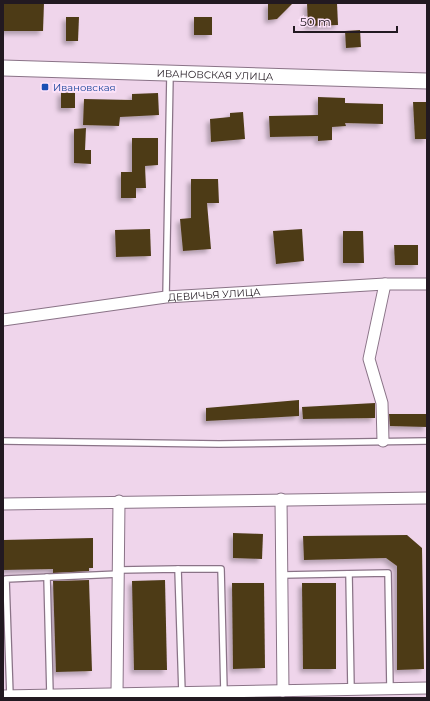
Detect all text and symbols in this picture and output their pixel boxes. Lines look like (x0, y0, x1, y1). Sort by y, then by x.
scale bar (294, 8, 397, 34)
text: 50 m (300, 14, 331, 29)
street label: ИВАНОВСКАЯ УЛИЦА (156, 66, 274, 83)
place label: Ивановская (53, 81, 116, 94)
marker: Ивановская (40, 82, 50, 92)
street label: ДЕВИЧЬЯ УЛИЦА (168, 285, 261, 303)

